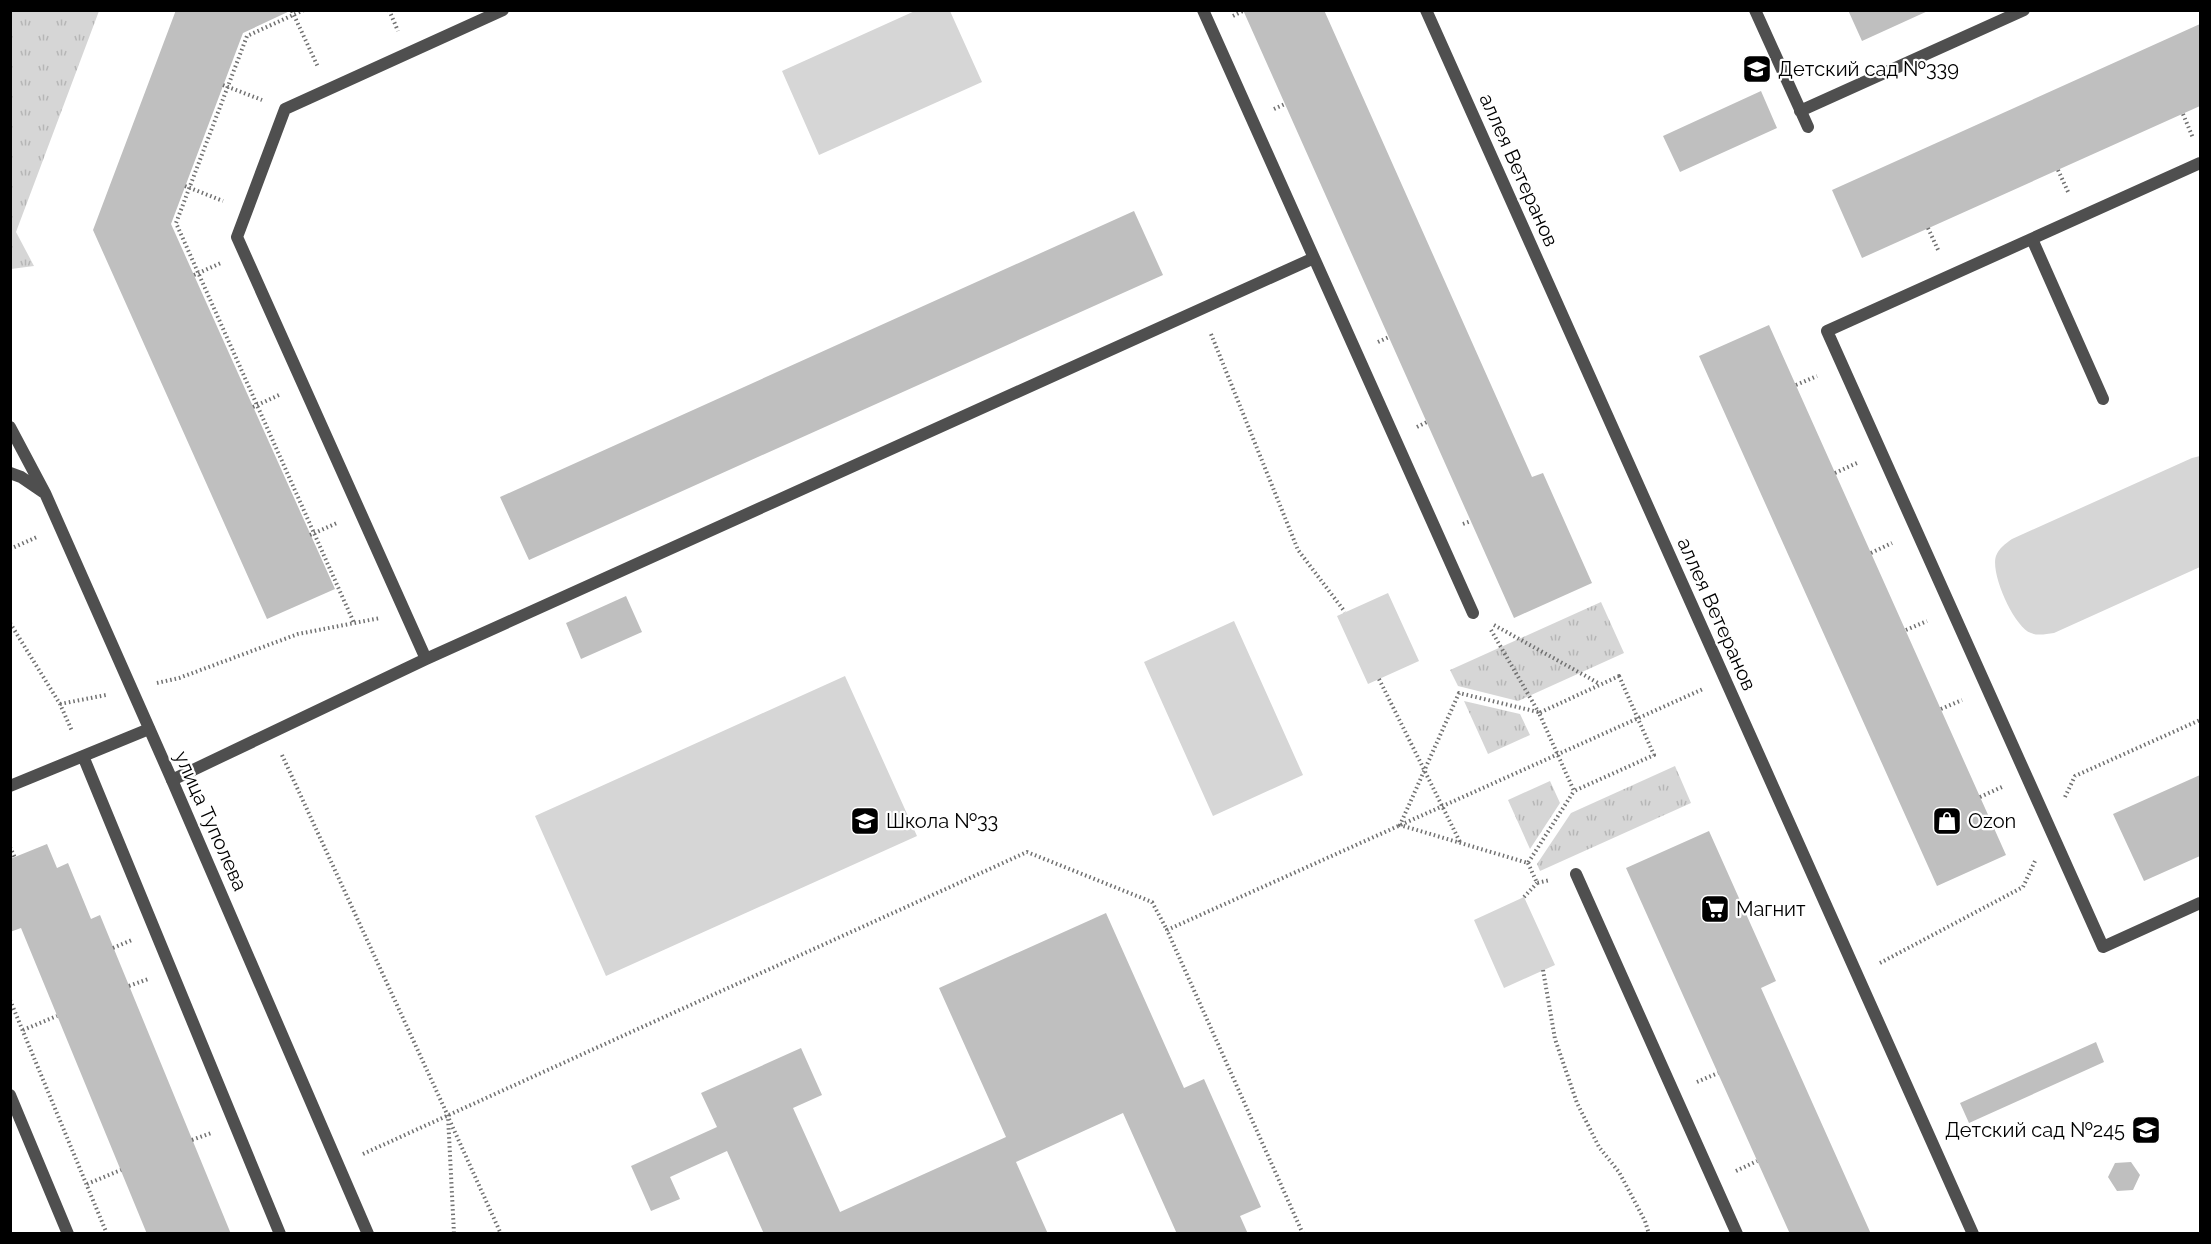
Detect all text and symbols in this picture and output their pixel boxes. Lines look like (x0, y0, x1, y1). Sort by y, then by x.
school or university icon: Детский сад №339 (1741, 53, 1773, 85)
place label: Детский сад №339 (1778, 57, 1959, 81)
street label: аллея Ветеранов (1475, 90, 1563, 250)
street label: аллея Ветеранов (1673, 534, 1761, 694)
street label: улица Туполева (169, 747, 253, 895)
school or university icon: Школа №33 (849, 805, 881, 837)
shop icon: Ozon (1931, 805, 1963, 837)
place label: Школа №33 (886, 809, 998, 833)
place label: Ozon (1968, 809, 2016, 833)
supermarket icon: Магнит (1699, 893, 1731, 925)
place label: Магнит (1736, 897, 1806, 921)
school or university icon: Детский сад №245 (2130, 1114, 2162, 1146)
place label: Детский сад №245 (1945, 1118, 2125, 1142)

